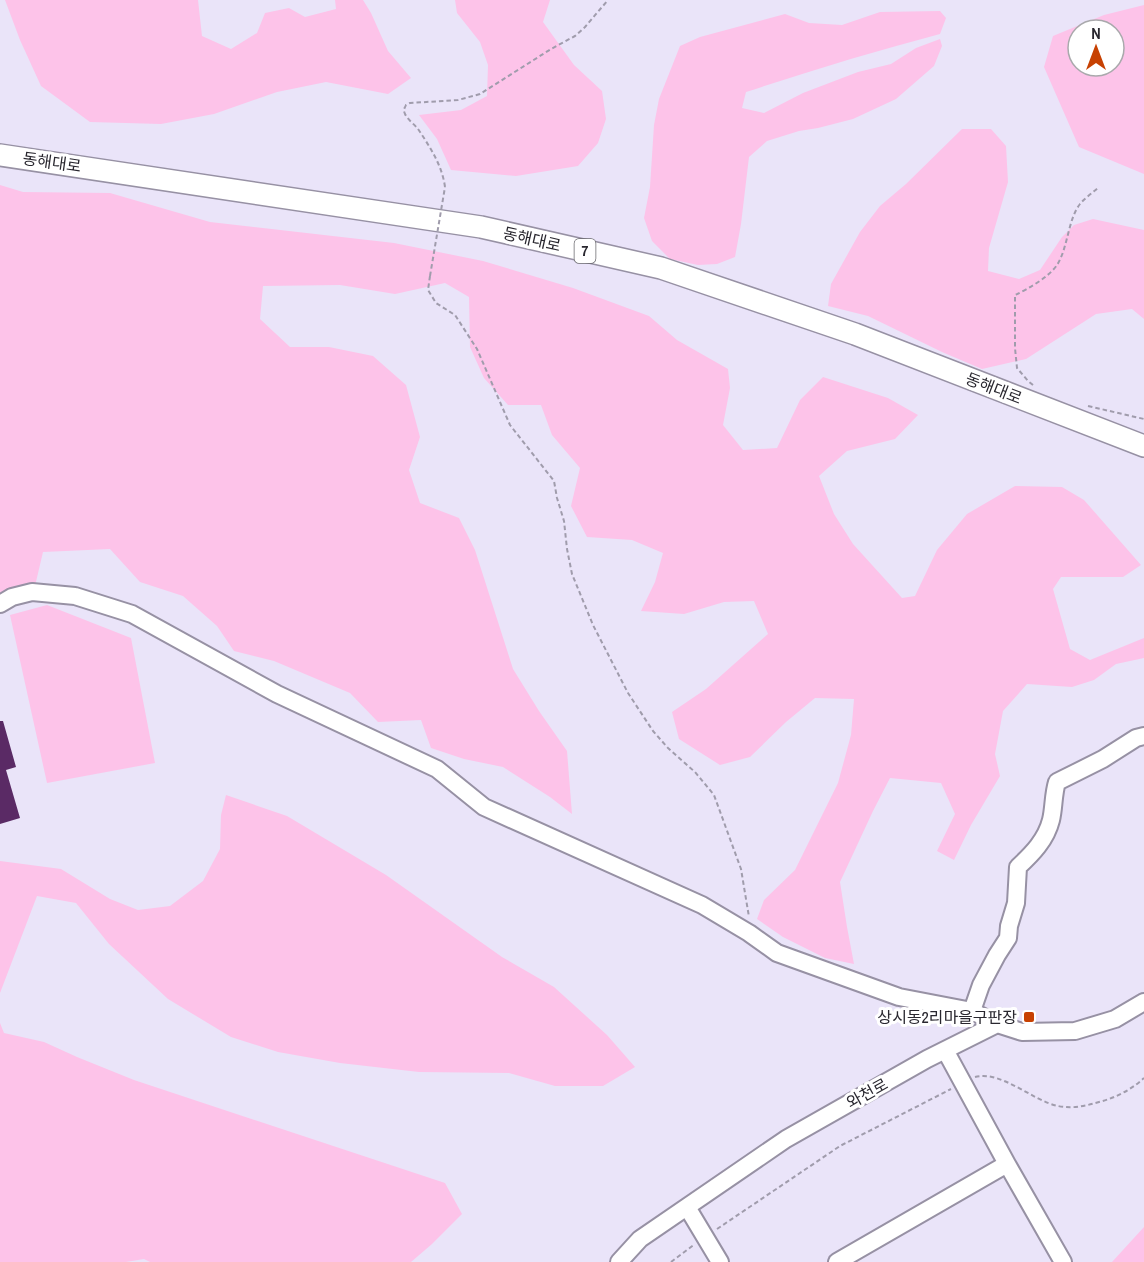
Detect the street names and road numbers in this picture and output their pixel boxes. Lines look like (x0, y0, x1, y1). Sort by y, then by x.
street label: 동해대로 (21, 147, 83, 177)
street label: 동해대로 (501, 222, 563, 256)
road number: 7 (574, 239, 596, 263)
street label: 동해대로 (963, 367, 1026, 409)
street label: 와천로 (842, 1073, 892, 1113)

